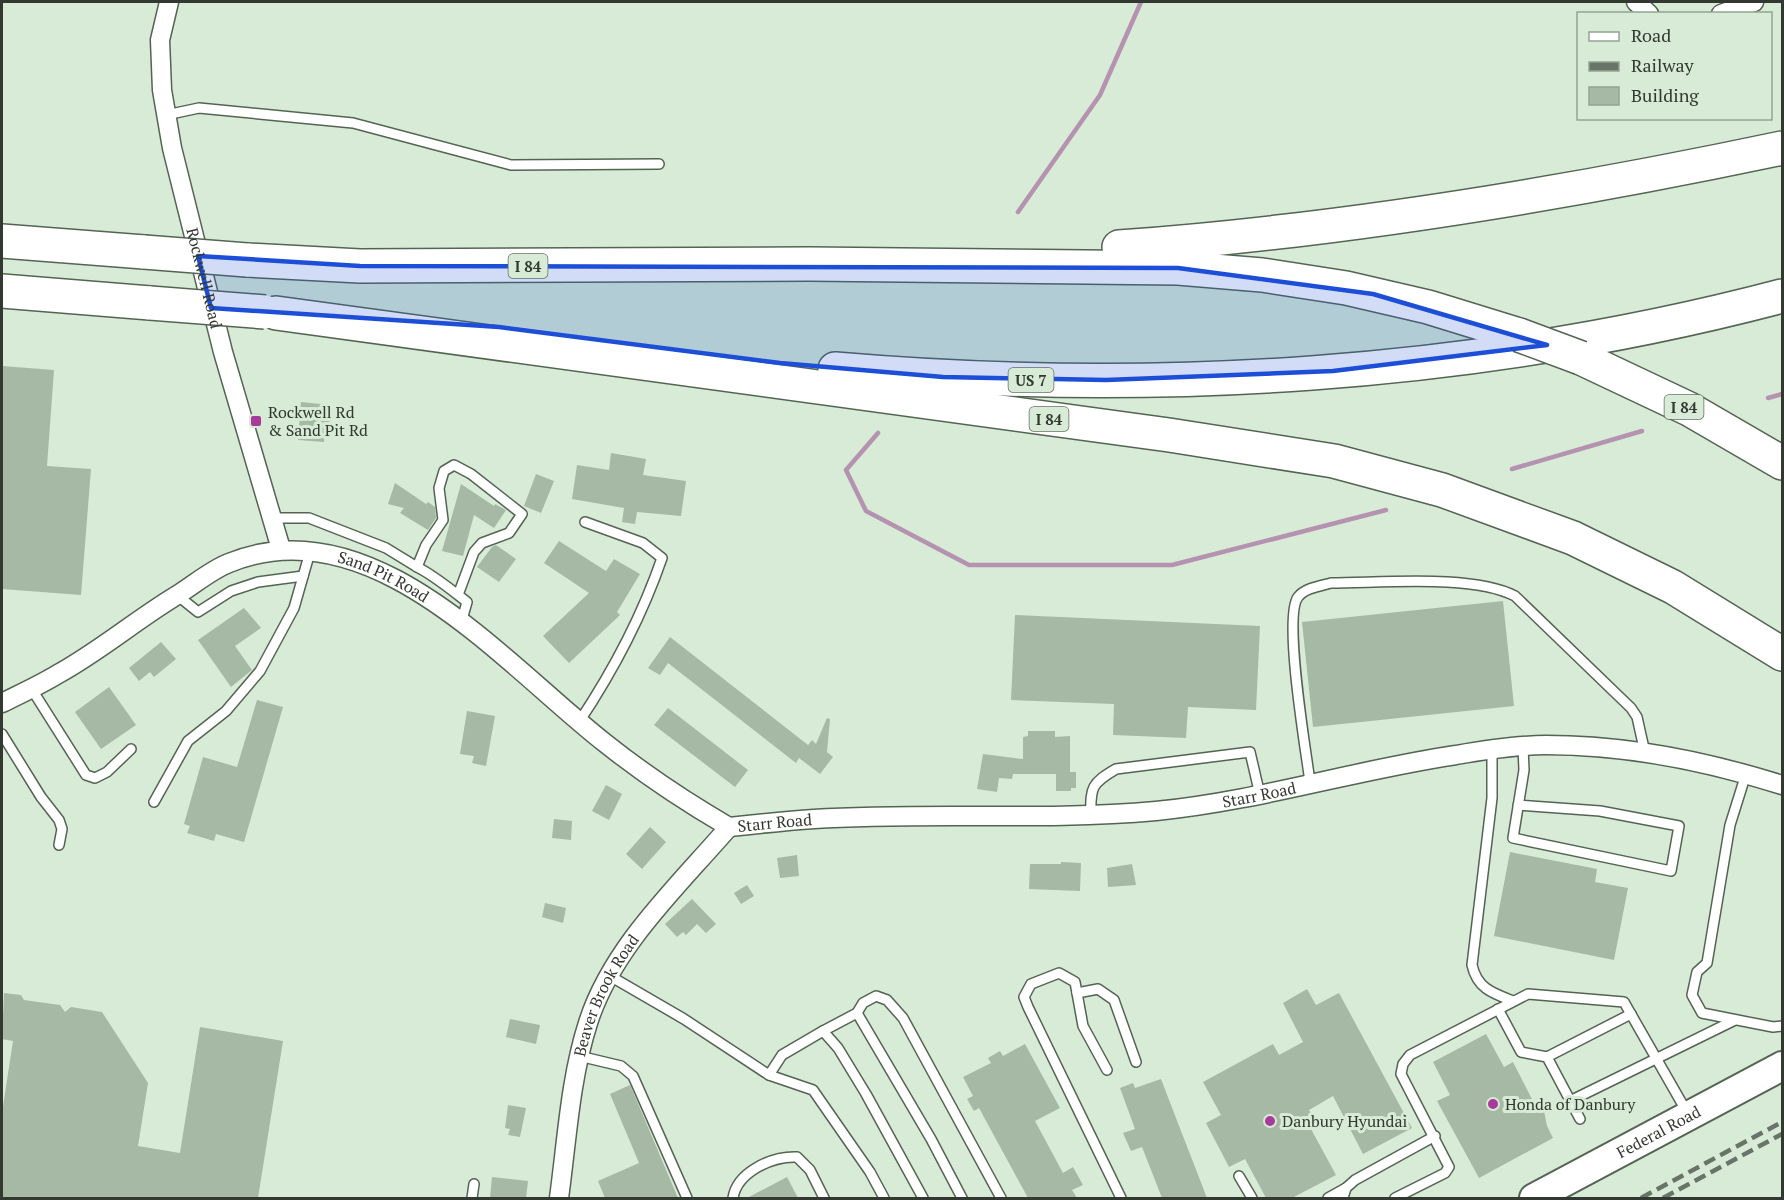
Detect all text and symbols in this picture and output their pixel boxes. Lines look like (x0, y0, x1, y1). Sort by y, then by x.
legend (1577, 12, 1772, 120)
text: Road (1631, 23, 1671, 47)
text: Railway (1631, 53, 1695, 77)
text: Building (1631, 83, 1699, 107)
street label: Rockwell Road (181, 225, 228, 331)
road number: I 84 (508, 254, 548, 278)
road number: US 7 (1008, 368, 1054, 392)
road number: I 84 (1664, 395, 1704, 419)
place label: Rockwell Rd & Sand Pit Rd (268, 401, 368, 441)
road number: I 84 (1030, 407, 1068, 431)
marker: Rockwell Rd & Sand Pit Rd (249, 414, 263, 428)
street label: Sand Pit Road (335, 546, 433, 607)
street label: Starr Road (1221, 776, 1298, 813)
street label: Starr Road (736, 808, 813, 837)
street label: Beaver Brook Road (568, 930, 644, 1059)
place label: Honda of Danbury (1505, 1093, 1636, 1115)
marker: Honda of Danbury (1486, 1097, 1500, 1111)
street label: Federal Road (1612, 1100, 1705, 1163)
place label: Danbury Hyundai (1282, 1110, 1408, 1132)
marker: Danbury Hyundai (1263, 1114, 1277, 1128)

